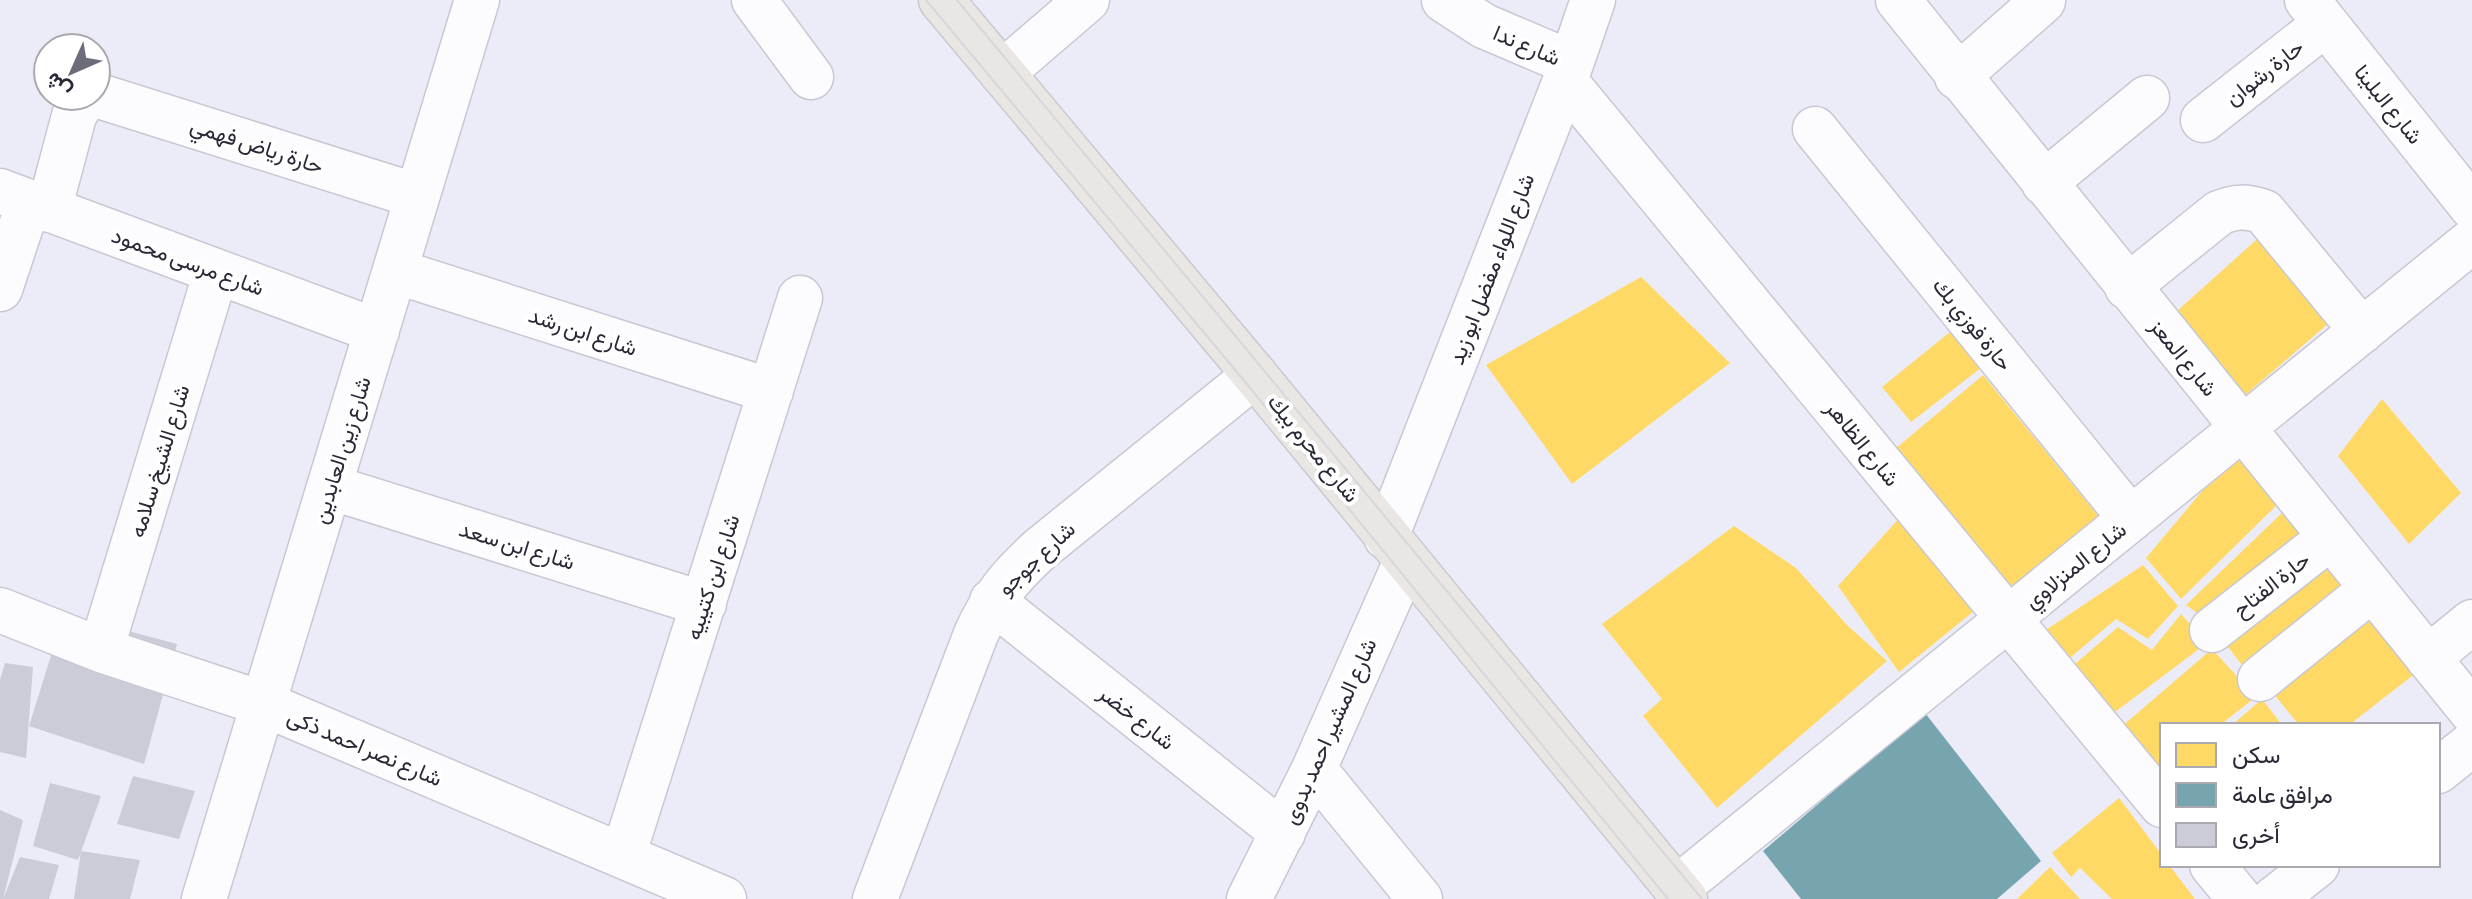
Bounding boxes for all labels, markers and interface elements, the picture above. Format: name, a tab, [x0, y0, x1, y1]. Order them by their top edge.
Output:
street label: شارع ندا	[1489, 19, 1564, 73]
north arrow	[32, 32, 112, 112]
street label: حارة رشوان	[2220, 33, 2309, 112]
street label: شارع البلينا	[2348, 59, 2429, 150]
text: ش	[39, 67, 77, 105]
street label: حارة رياض فهمي	[185, 111, 327, 184]
street label: شارع اللواء مفضل ابو زيد	[1443, 170, 1541, 369]
street label: شارع مرسى محمود	[108, 221, 268, 302]
street label: حارة فوزي بك	[1923, 272, 2018, 379]
street label: شارع ابن رشد	[525, 301, 641, 363]
street label: شارع المعز	[2143, 312, 2223, 402]
street label: شارع زين العابدين	[306, 373, 378, 527]
street label: شارع الشيخ سلامه	[123, 381, 196, 541]
street label: شارع محرم بيك	[1261, 389, 1365, 508]
street label: شارع الظاهر	[1818, 394, 1906, 492]
street label: شارع ابن كتيبيه	[679, 511, 746, 644]
street label: شارع ابن سعد	[456, 515, 578, 577]
street label: شارع جوجو	[992, 516, 1081, 602]
street label: شارع المنزلاوي	[2019, 516, 2135, 619]
street label: حارة الفتاح	[2227, 546, 2316, 624]
street label: شارع المشير احمد بدوى	[1276, 634, 1384, 829]
street label: شارع خضر	[1092, 679, 1180, 756]
street label: شارع نصر احمد ذكى	[283, 703, 446, 793]
legend	[2160, 723, 2440, 867]
text: سكن	[2232, 741, 2281, 769]
text: مرافق عامة	[2232, 781, 2333, 810]
text: أخرى	[2232, 821, 2280, 850]

